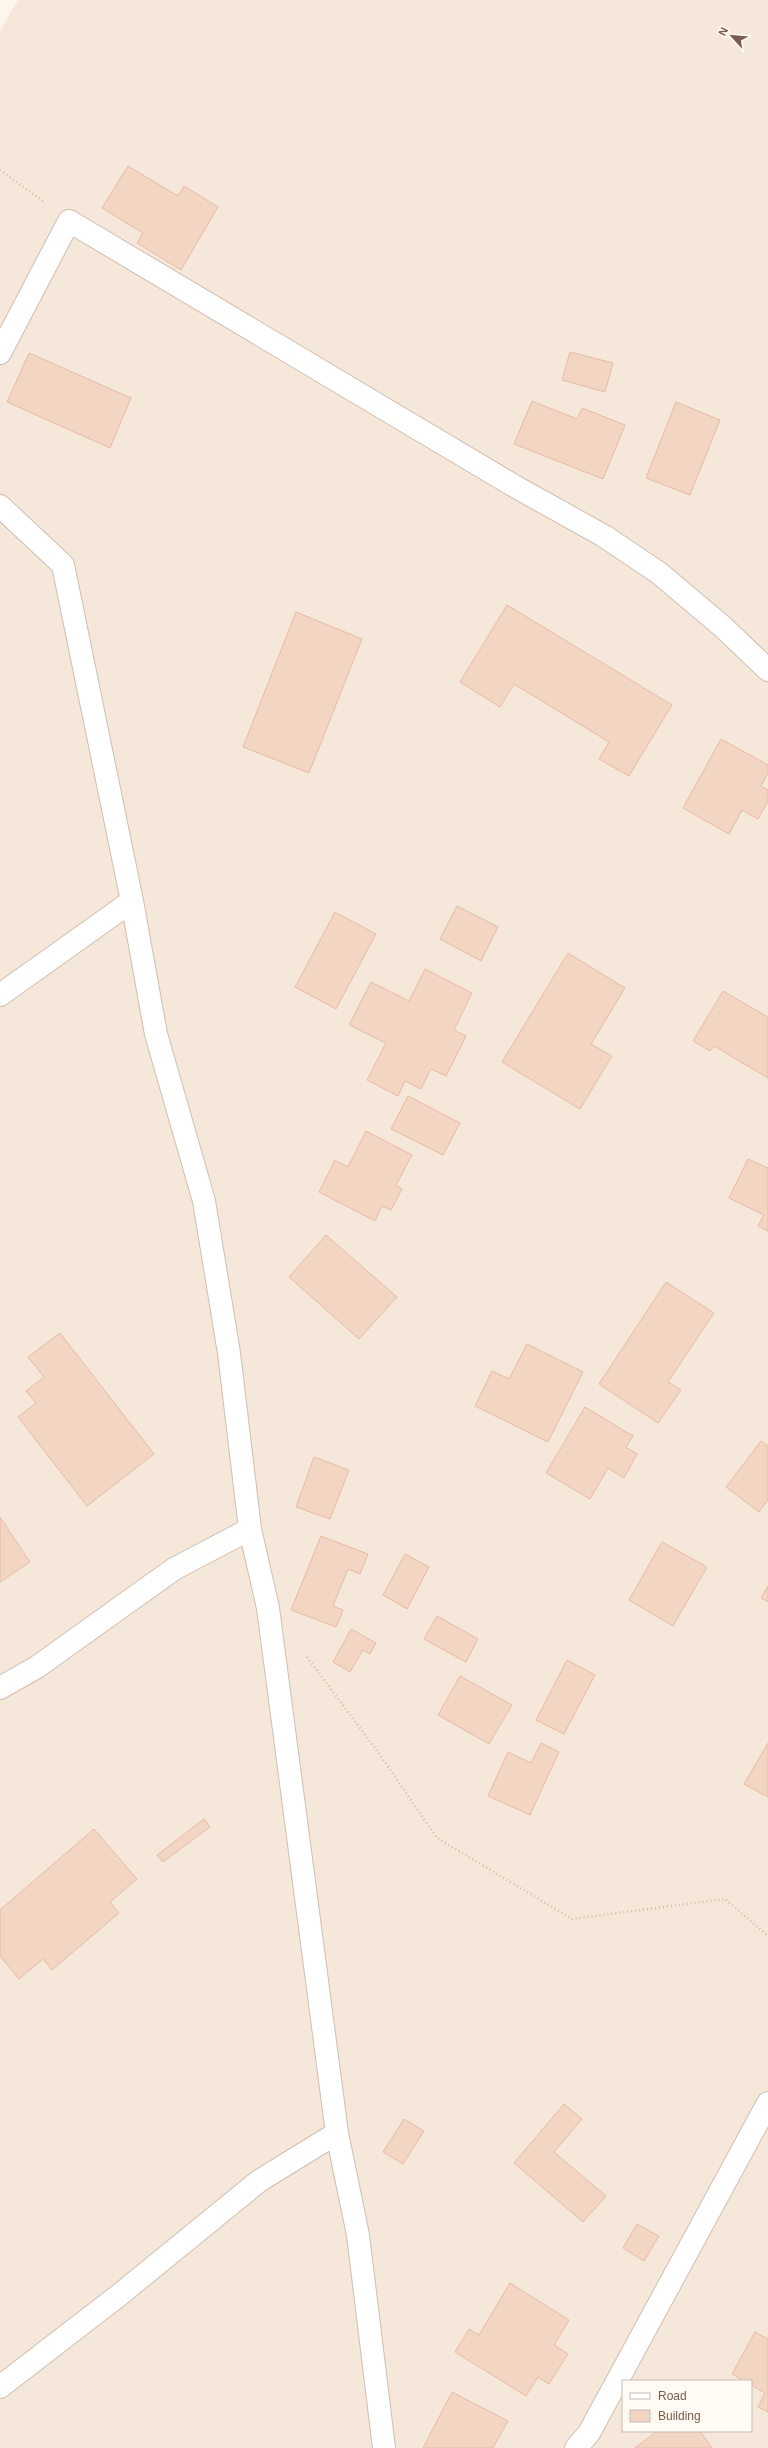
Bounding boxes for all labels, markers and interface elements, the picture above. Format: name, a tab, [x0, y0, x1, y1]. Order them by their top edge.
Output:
north arrow	[712, 16, 752, 56]
text: N	[716, 25, 730, 38]
legend	[622, 2380, 752, 2432]
text: Road	[658, 2389, 687, 2403]
text: Building	[658, 2409, 701, 2423]

